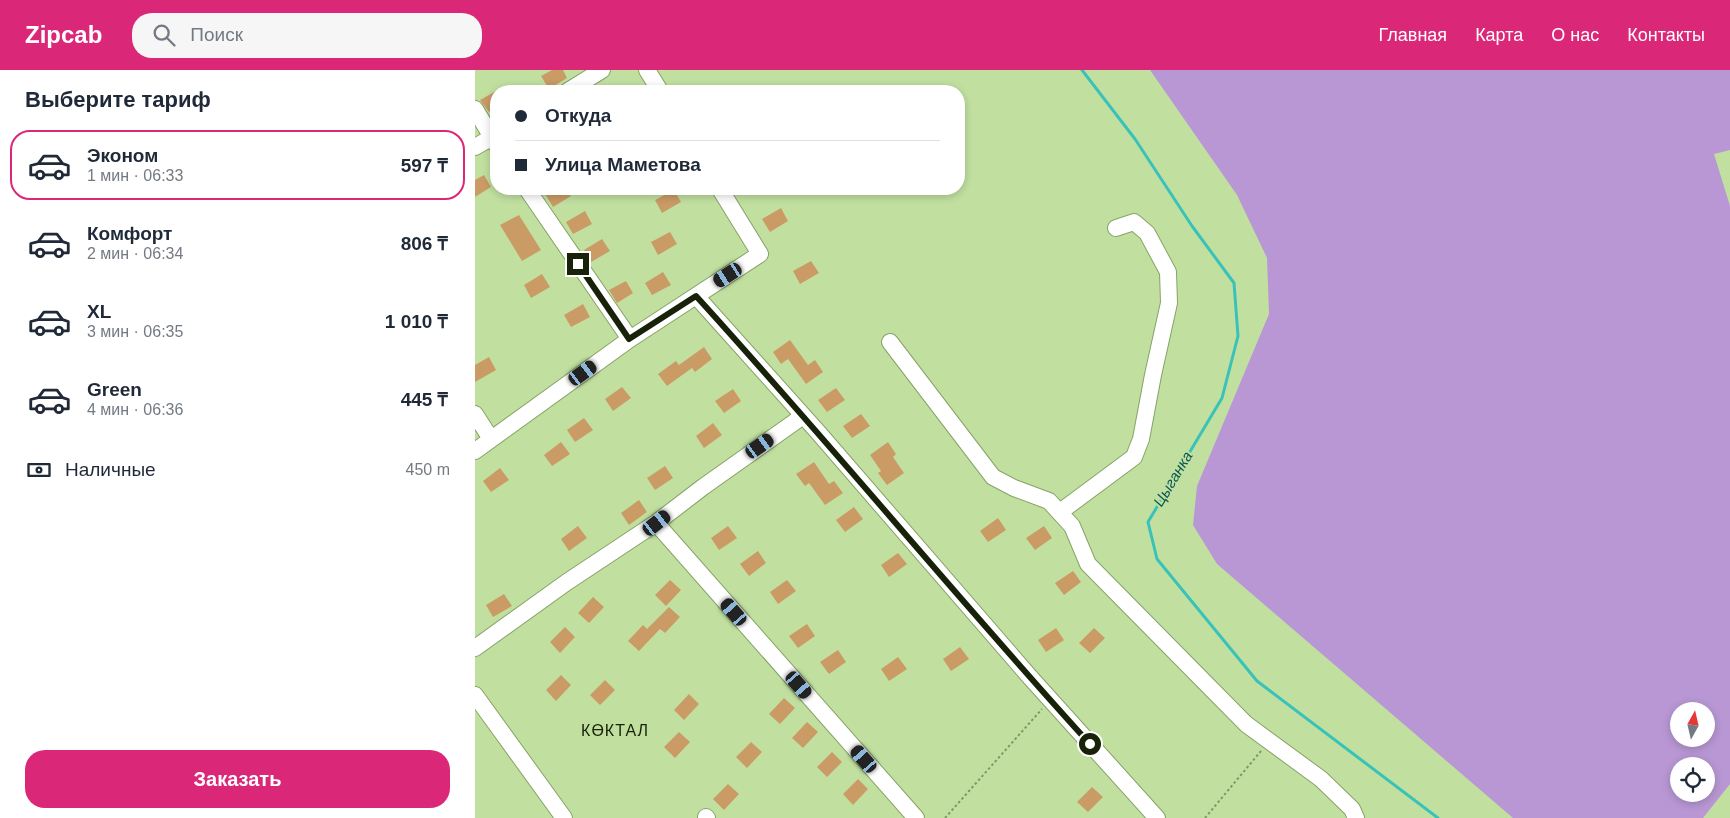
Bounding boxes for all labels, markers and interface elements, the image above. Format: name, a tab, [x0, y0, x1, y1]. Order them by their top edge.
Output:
search box	[132, 13, 482, 58]
text: Zipcab	[25, 21, 102, 48]
icon: search	[150, 21, 178, 49]
text: Поиск	[190, 24, 243, 45]
text: Главная	[1379, 25, 1447, 45]
text: Карта	[1475, 25, 1523, 45]
text: О нас	[1551, 25, 1599, 45]
text: Контакты	[1627, 25, 1705, 45]
text: Выберите тариф	[25, 87, 211, 112]
text: Откуда	[545, 105, 611, 126]
icon: car	[27, 143, 72, 188]
text: Эконом	[87, 145, 158, 166]
text: Улица Маметова	[545, 154, 701, 175]
text: 597 ₸	[401, 155, 448, 176]
text: 1 мин · 06:33	[87, 167, 183, 184]
icon: car	[27, 221, 72, 266]
text: Комфорт	[87, 223, 172, 244]
text: 806 ₸	[401, 233, 448, 254]
text: 2 мин · 06:34	[87, 245, 183, 262]
route end	[567, 253, 589, 275]
car	[711, 261, 744, 289]
icon: car	[27, 299, 72, 344]
text: XL	[87, 301, 111, 322]
text: 1 010 ₸	[385, 311, 448, 332]
text: 3 мин · 06:35	[87, 323, 183, 340]
car	[566, 358, 599, 388]
icon: car	[27, 377, 72, 422]
text: Green	[87, 379, 142, 400]
text: 445 ₸	[401, 389, 448, 410]
text: 4 мин · 06:36	[87, 401, 183, 418]
car	[743, 431, 776, 461]
water label: Цыганка	[1150, 448, 1196, 509]
icon: cash	[25, 456, 53, 484]
text: Наличные	[65, 459, 156, 480]
text: 450 m	[406, 461, 450, 478]
car	[640, 508, 673, 538]
car	[718, 596, 749, 628]
car	[783, 669, 814, 701]
north arrow	[1670, 702, 1715, 748]
map controls	[1670, 702, 1715, 802]
district label: КӨКТАЛ	[581, 722, 649, 739]
route start	[1079, 733, 1101, 755]
car	[848, 743, 879, 775]
button: Заказать	[25, 750, 450, 808]
button: locate	[1670, 757, 1715, 802]

